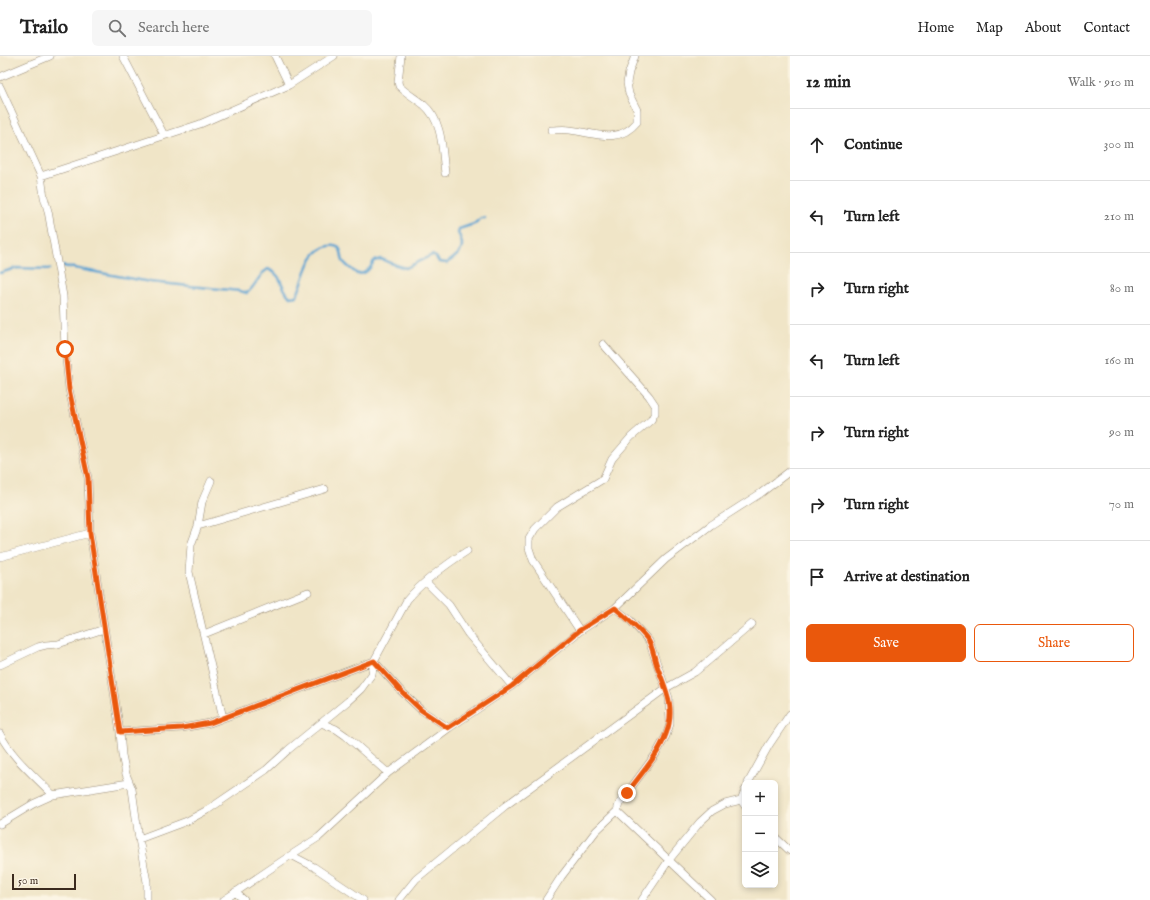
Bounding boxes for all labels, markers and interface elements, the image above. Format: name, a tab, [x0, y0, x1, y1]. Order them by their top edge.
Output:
search box	[92, 10, 372, 46]
text: Trailo	[20, 16, 68, 40]
icon: search	[106, 17, 128, 39]
text: Search here	[138, 18, 209, 37]
text: Home	[918, 19, 954, 37]
text: Map	[976, 19, 1003, 37]
text: About	[1025, 19, 1061, 37]
text: Contact	[1083, 19, 1130, 37]
text: 12 min	[806, 72, 851, 93]
text: Walk · 910 m	[1068, 74, 1134, 91]
icon: ahead	[806, 134, 828, 156]
text: Continue	[844, 135, 902, 154]
text: 300 m	[1103, 136, 1134, 153]
icon: left	[806, 206, 828, 228]
text: Turn left	[844, 207, 900, 226]
text: 210 m	[1104, 208, 1134, 225]
icon: right	[806, 278, 828, 300]
text: Turn right	[844, 279, 909, 298]
text: 80 m	[1110, 280, 1134, 297]
route start	[56, 340, 74, 358]
icon: left	[806, 350, 828, 372]
text: Turn left	[844, 351, 900, 370]
text: 160 m	[1104, 352, 1134, 369]
icon: right	[806, 422, 828, 444]
text: Turn right	[844, 423, 909, 442]
text: 90 m	[1109, 424, 1134, 441]
icon: right	[806, 494, 828, 516]
text: Turn right	[844, 495, 909, 514]
text: 70 m	[1109, 496, 1134, 513]
icon: arrive	[806, 566, 828, 588]
text: Arrive at destination	[844, 567, 970, 586]
button: Save	[806, 624, 966, 662]
button: Share	[974, 624, 1134, 662]
map controls	[742, 780, 778, 888]
button: +	[742, 780, 778, 816]
route end	[618, 784, 636, 802]
button: −	[742, 816, 778, 852]
button: layers	[742, 852, 778, 888]
scale bar	[12, 872, 76, 891]
text: 50 m	[18, 874, 38, 888]

